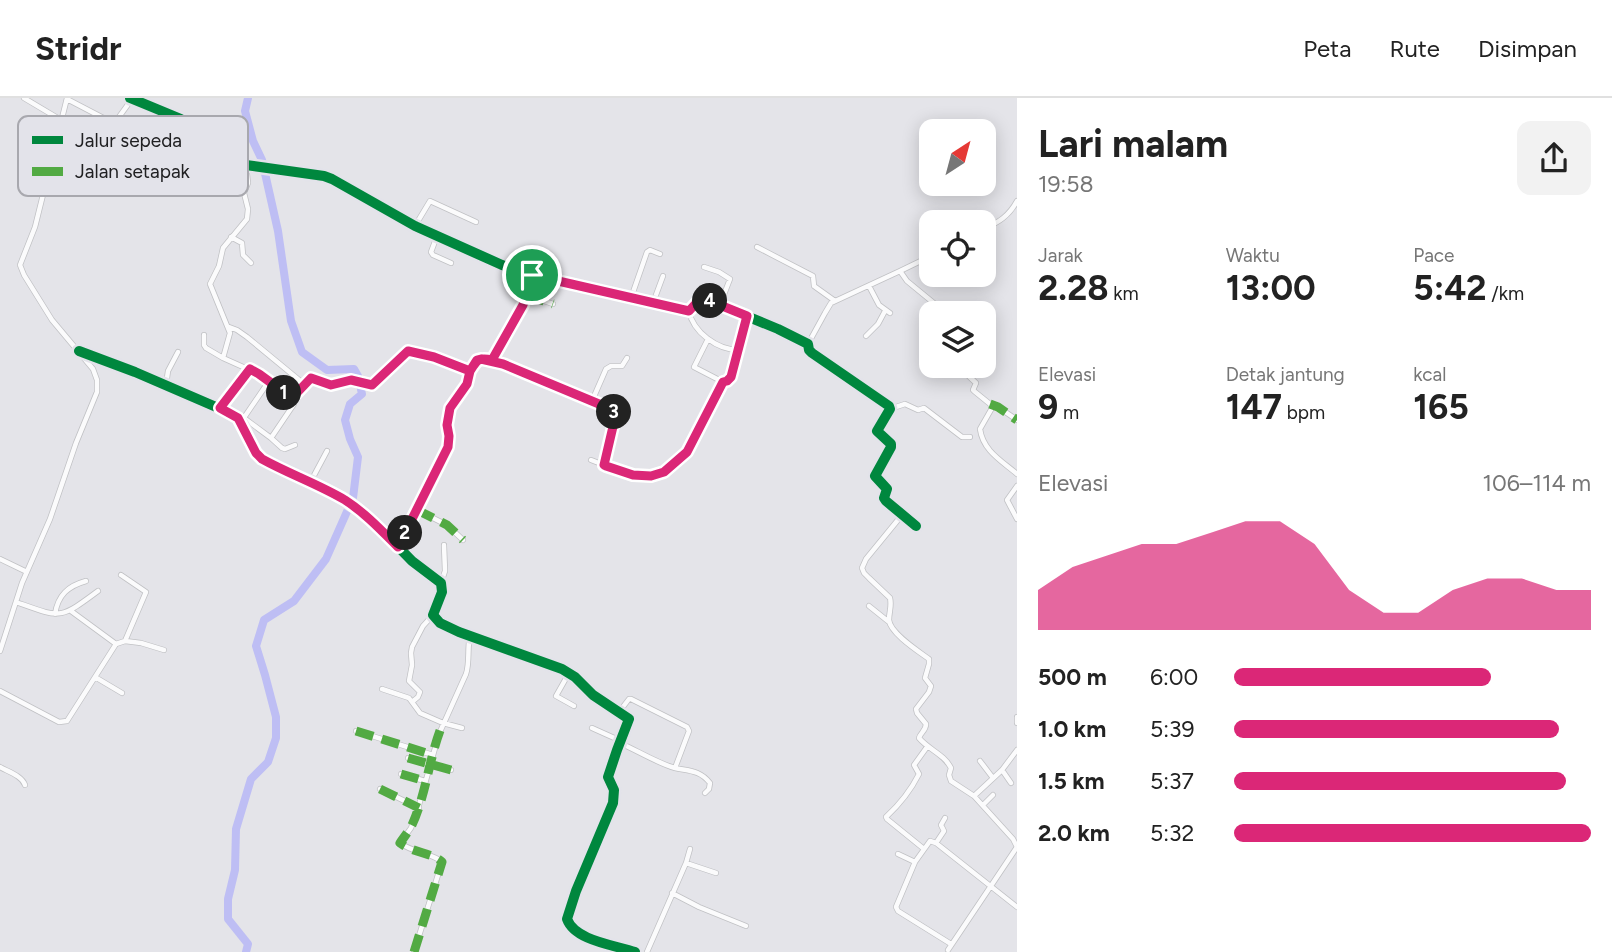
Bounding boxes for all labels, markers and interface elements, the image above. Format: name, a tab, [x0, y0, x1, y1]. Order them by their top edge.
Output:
text: Stridr	[35, 29, 122, 68]
text: Peta	[1303, 34, 1351, 63]
text: Rute	[1389, 34, 1440, 63]
text: Disimpan	[1478, 34, 1577, 63]
legend	[18, 116, 248, 196]
north arrow	[919, 119, 996, 196]
map controls	[919, 119, 996, 378]
text: Lari malam	[1038, 121, 1228, 167]
button: share	[1517, 121, 1591, 195]
text: Jalur sepeda	[75, 129, 182, 152]
text: Jalan setapak	[75, 160, 191, 183]
text: 19:58	[1038, 170, 1094, 198]
button: locate	[919, 210, 996, 287]
text: Jarak	[1038, 244, 1083, 267]
text: Waktu	[1226, 244, 1280, 267]
text: Pace	[1413, 244, 1454, 267]
pin	[502, 245, 562, 305]
icon: arrive	[513, 256, 551, 294]
text: 2.28	[1038, 267, 1109, 309]
text: 13:00	[1226, 267, 1316, 309]
text: 5:42	[1413, 267, 1487, 309]
text: km	[1109, 282, 1139, 305]
text: /km	[1487, 282, 1524, 305]
pin: 4	[692, 284, 728, 318]
text: 4	[703, 289, 716, 312]
button: layers	[919, 301, 996, 378]
text: Elevasi	[1038, 363, 1096, 386]
text: Detak jantung	[1226, 363, 1345, 386]
text: kcal	[1413, 363, 1447, 386]
pin: 1	[266, 376, 302, 410]
text: 1	[279, 381, 288, 404]
text: 9	[1038, 386, 1058, 428]
text: 147	[1226, 386, 1282, 428]
text: 165	[1413, 386, 1469, 428]
pin: 3	[596, 394, 632, 430]
text: 3	[608, 400, 619, 423]
text: m	[1058, 401, 1079, 424]
text: bpm	[1282, 401, 1325, 424]
text: Elevasi	[1038, 469, 1108, 497]
text: 106–114 m	[1483, 469, 1591, 497]
pin: 2	[388, 516, 422, 550]
text: 2	[399, 521, 410, 544]
text: 500 m	[1038, 663, 1107, 691]
text: 6:00	[1150, 663, 1198, 691]
text: 1.0 km	[1038, 715, 1106, 743]
text: 5:39	[1150, 715, 1195, 743]
text: 1.5 km	[1038, 767, 1105, 795]
text: 5:37	[1150, 767, 1194, 795]
text: 2.0 km	[1038, 819, 1110, 847]
text: 5:32	[1150, 819, 1194, 847]

